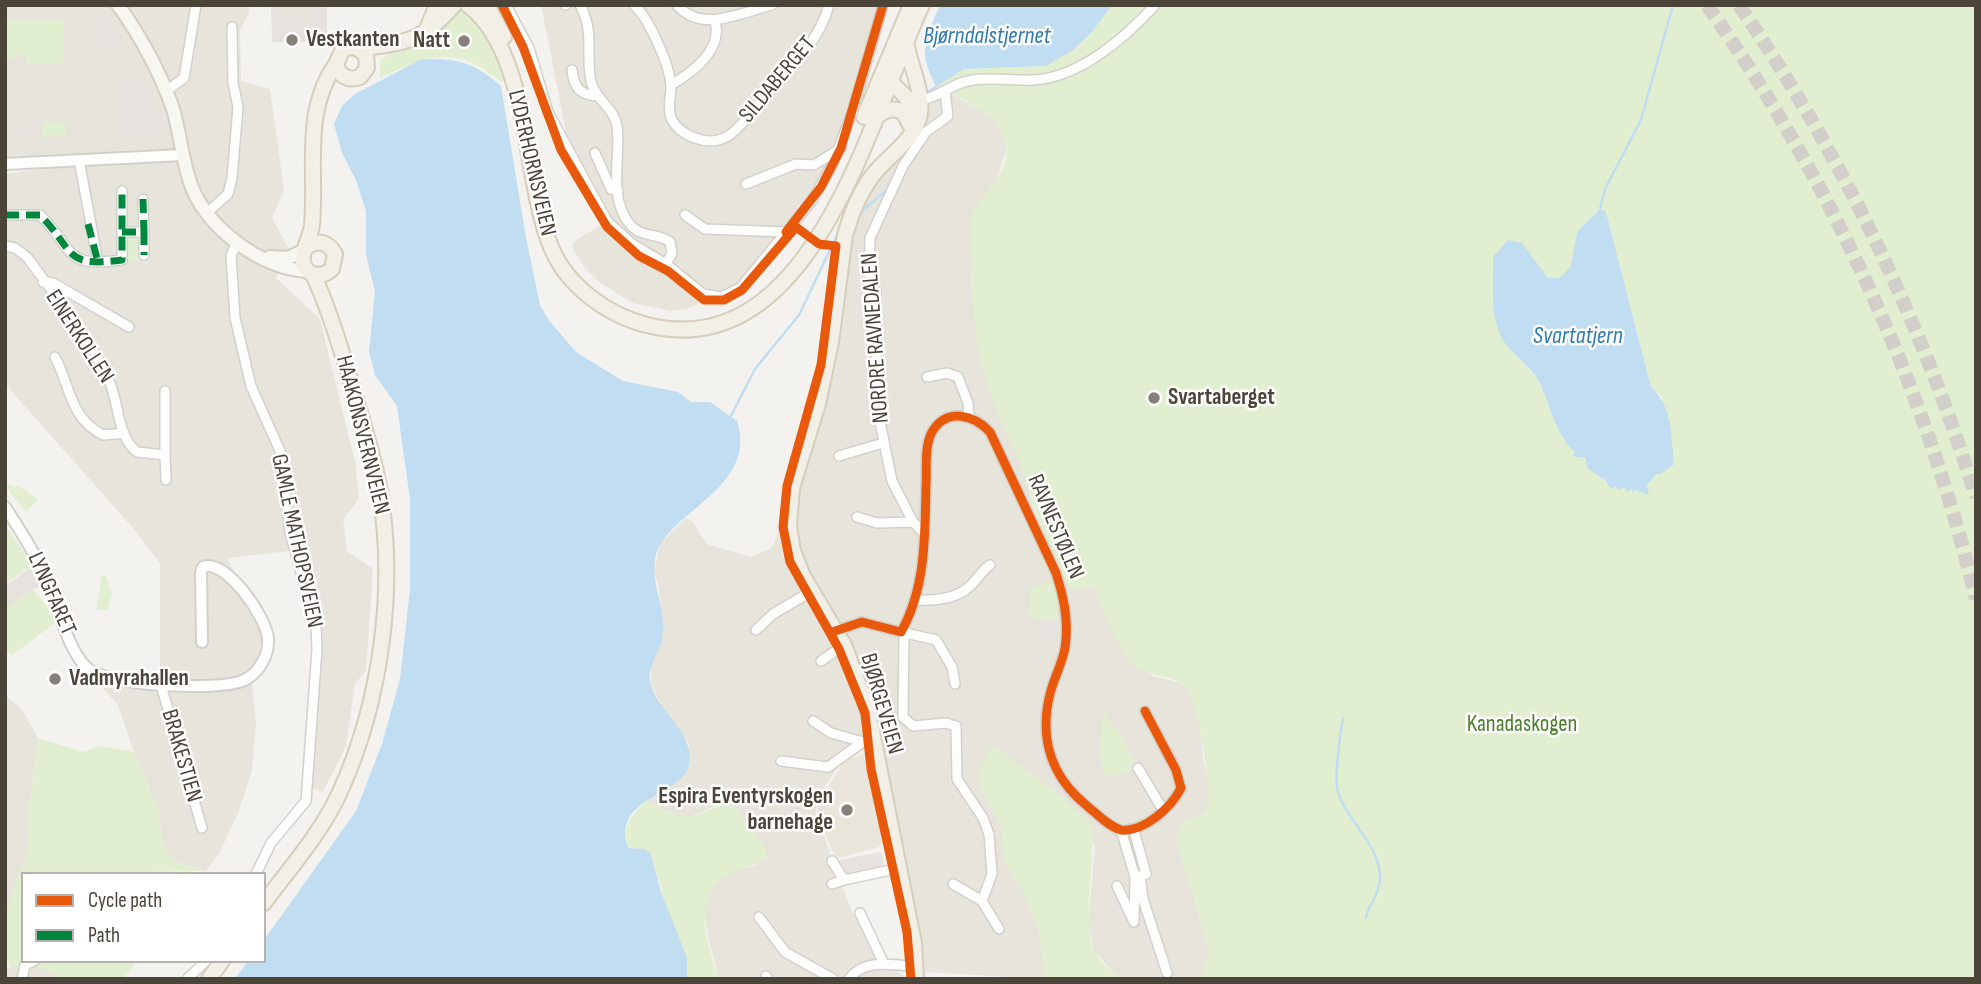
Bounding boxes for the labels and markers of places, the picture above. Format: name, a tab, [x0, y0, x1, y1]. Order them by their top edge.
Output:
place label: Vestkanten	[306, 26, 400, 54]
place label: Natt	[413, 27, 450, 55]
marker: Vestkanten	[284, 32, 300, 48]
marker: Natt	[456, 33, 472, 49]
place label: Svartaberget	[1168, 384, 1275, 412]
marker: Svartaberget	[1146, 390, 1162, 406]
place label: Vadmyrahallen	[69, 665, 189, 693]
marker: Vadmyrahallen	[47, 671, 63, 687]
place label: Espira Eventyrskogen barnehage	[658, 783, 833, 837]
marker: Espira Eventyrskogen barnehage	[839, 802, 855, 818]

